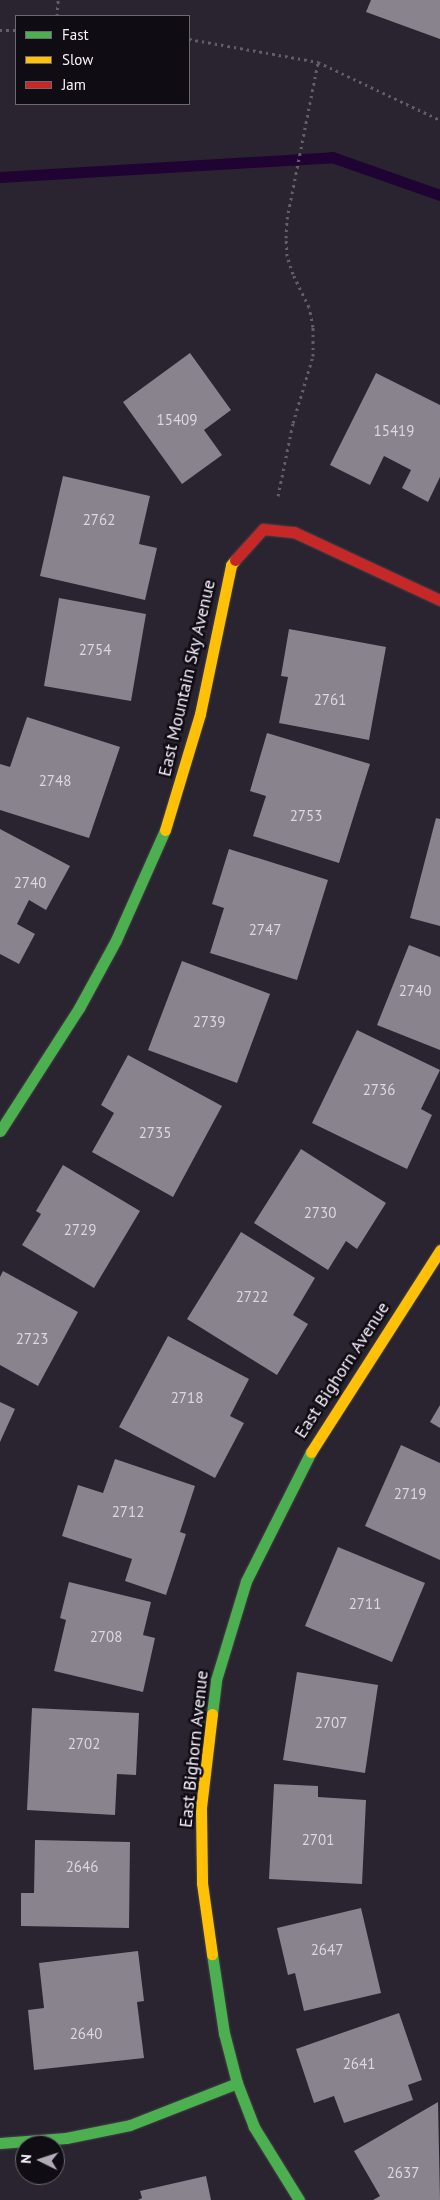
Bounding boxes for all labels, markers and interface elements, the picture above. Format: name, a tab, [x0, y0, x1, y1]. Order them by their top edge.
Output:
legend	[15, 15, 190, 105]
text: Fast	[62, 25, 89, 44]
text: Slow	[62, 50, 93, 69]
text: Jam	[62, 75, 86, 94]
house number: 15409	[157, 411, 197, 429]
house number: 15419	[374, 422, 414, 440]
house number: 2762	[83, 511, 115, 529]
street label: East Mountain Sky Avenue	[154, 577, 220, 779]
house number: 2754	[79, 641, 111, 659]
house number: 2761	[314, 691, 346, 709]
house number: 2748	[39, 772, 71, 790]
house number: 2753	[290, 807, 322, 825]
house number: 2740	[14, 874, 46, 892]
house number: 2747	[249, 921, 281, 939]
house number: 2740	[399, 982, 431, 1000]
house number: 2739	[193, 1013, 225, 1031]
house number: 2736	[363, 1081, 395, 1099]
house number: 2735	[139, 1124, 171, 1142]
house number: 2730	[304, 1204, 336, 1222]
house number: 2729	[64, 1221, 96, 1239]
house number: 2722	[236, 1288, 268, 1306]
street label: East Bighorn Avenue	[290, 1298, 394, 1442]
house number: 2723	[16, 1330, 48, 1348]
house number: 2718	[171, 1389, 203, 1407]
house number: 2719	[394, 1485, 426, 1503]
house number: 2712	[112, 1503, 144, 1521]
house number: 2711	[349, 1595, 381, 1613]
house number: 2708	[90, 1628, 122, 1646]
street label: East Bighorn Avenue	[175, 1669, 213, 1829]
house number: 2707	[315, 1714, 347, 1732]
house number: 2702	[68, 1735, 100, 1753]
house number: 2701	[302, 1831, 334, 1849]
house number: 2646	[66, 1858, 98, 1876]
house number: 2647	[311, 1941, 343, 1959]
house number: 2640	[70, 2025, 102, 2043]
house number: 2641	[343, 2055, 375, 2073]
north arrow	[15, 2135, 65, 2185]
text: N	[17, 2154, 35, 2164]
house number: 2637	[387, 2164, 419, 2182]

